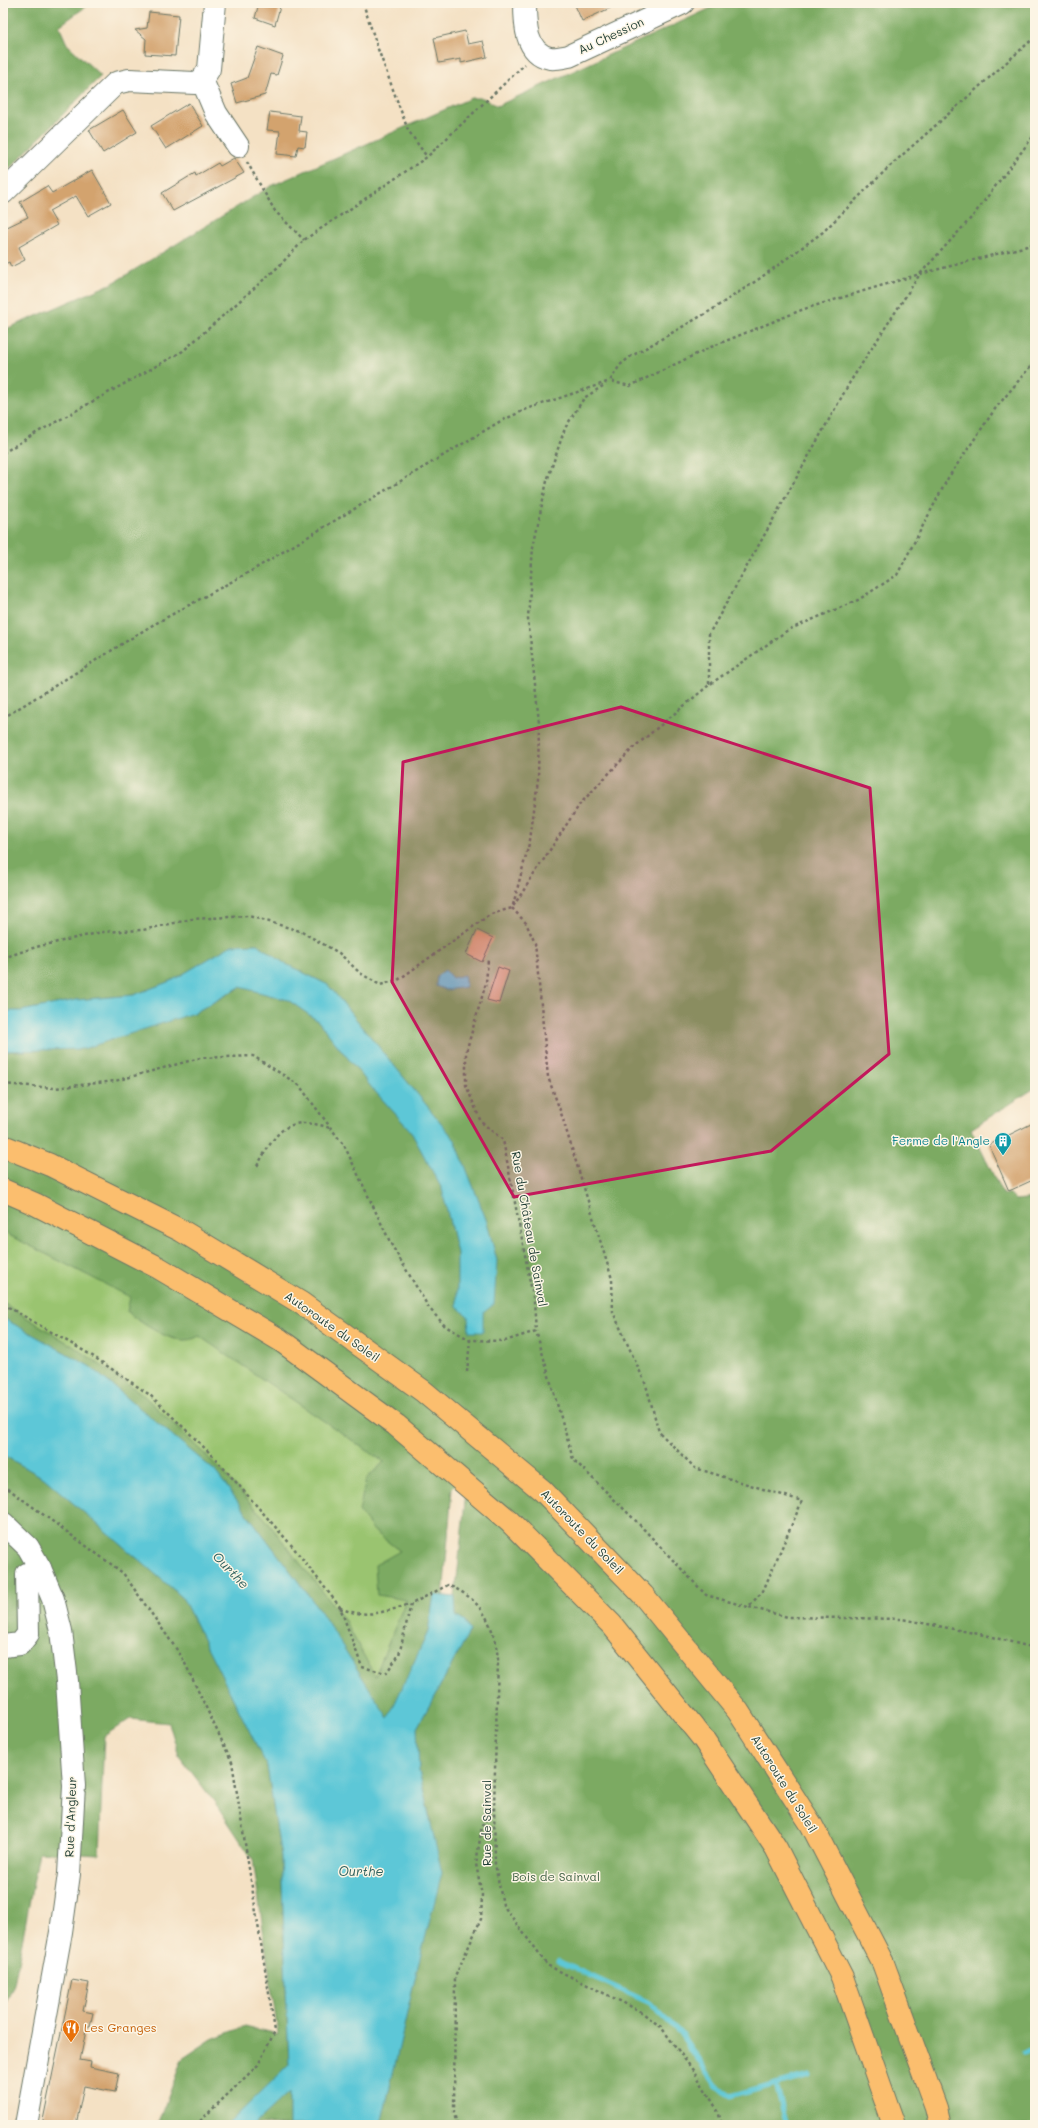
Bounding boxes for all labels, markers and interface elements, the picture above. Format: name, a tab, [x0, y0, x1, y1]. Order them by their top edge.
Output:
street label: Au Chession	[575, 13, 646, 57]
building icon: Ferme de l'Angle	[993, 1131, 1013, 1156]
place label: Ferme de l'Angle	[892, 1132, 990, 1148]
street label: Rue du Château de Sainval	[508, 1150, 552, 1308]
street label: Autoroute du Soleil	[282, 1287, 383, 1365]
street label: Autoroute du Soleil	[538, 1485, 628, 1577]
water label: Ourthe	[210, 1548, 253, 1592]
street label: Autoroute du Soleil	[748, 1732, 821, 1835]
street label: Rue d'Angleur	[61, 1776, 79, 1858]
street label: Rue de Sainval	[478, 1780, 494, 1866]
water label: Ourthe	[338, 1862, 384, 1879]
park label: Bois de Sainval	[512, 1868, 600, 1884]
restaurant icon: Les Granges	[61, 2018, 81, 2043]
place label: Les Granges	[84, 2019, 157, 2035]

